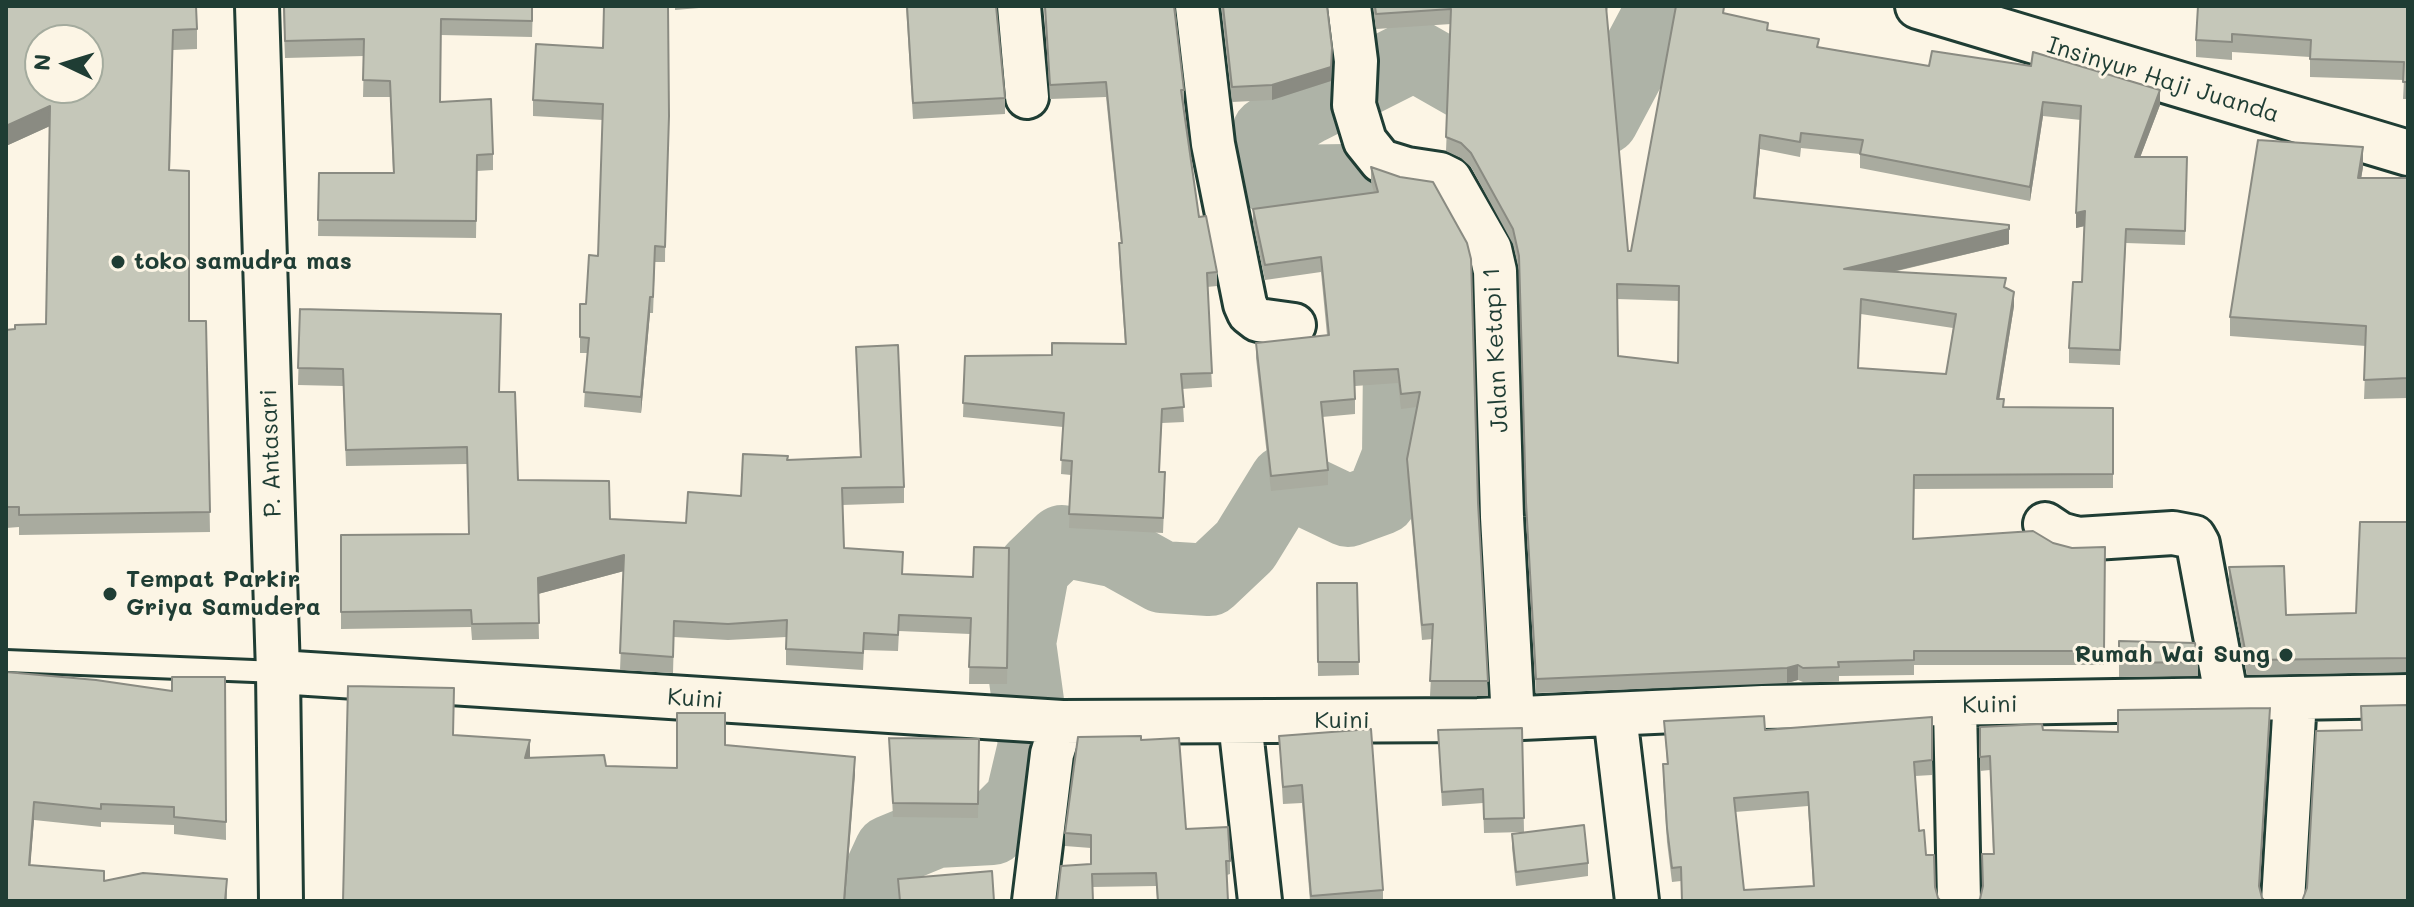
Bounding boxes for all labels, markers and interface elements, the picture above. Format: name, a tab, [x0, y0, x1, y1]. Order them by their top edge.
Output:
north arrow	[24, 24, 104, 104]
street label: Insinyur Haji Juanda	[2043, 31, 2283, 129]
text: N	[27, 53, 57, 72]
place label: toko samudra mas	[134, 248, 352, 276]
marker: toko samudra mas	[109, 253, 127, 271]
street label: Jalan Ketapi 1	[1477, 267, 1515, 433]
street label: P. Antasari	[254, 388, 288, 518]
place label: Tempat Parkir Griya Samudera	[126, 566, 321, 622]
marker: Tempat Parkir Griya Samudera	[101, 585, 119, 603]
place label: Rumah Wai Sung	[2074, 641, 2270, 669]
marker: Rumah Wai Sung	[2277, 646, 2295, 664]
street label: Kuini	[666, 683, 724, 715]
street label: Kuini	[1962, 690, 2018, 720]
street label: Kuini	[1314, 707, 1370, 735]

